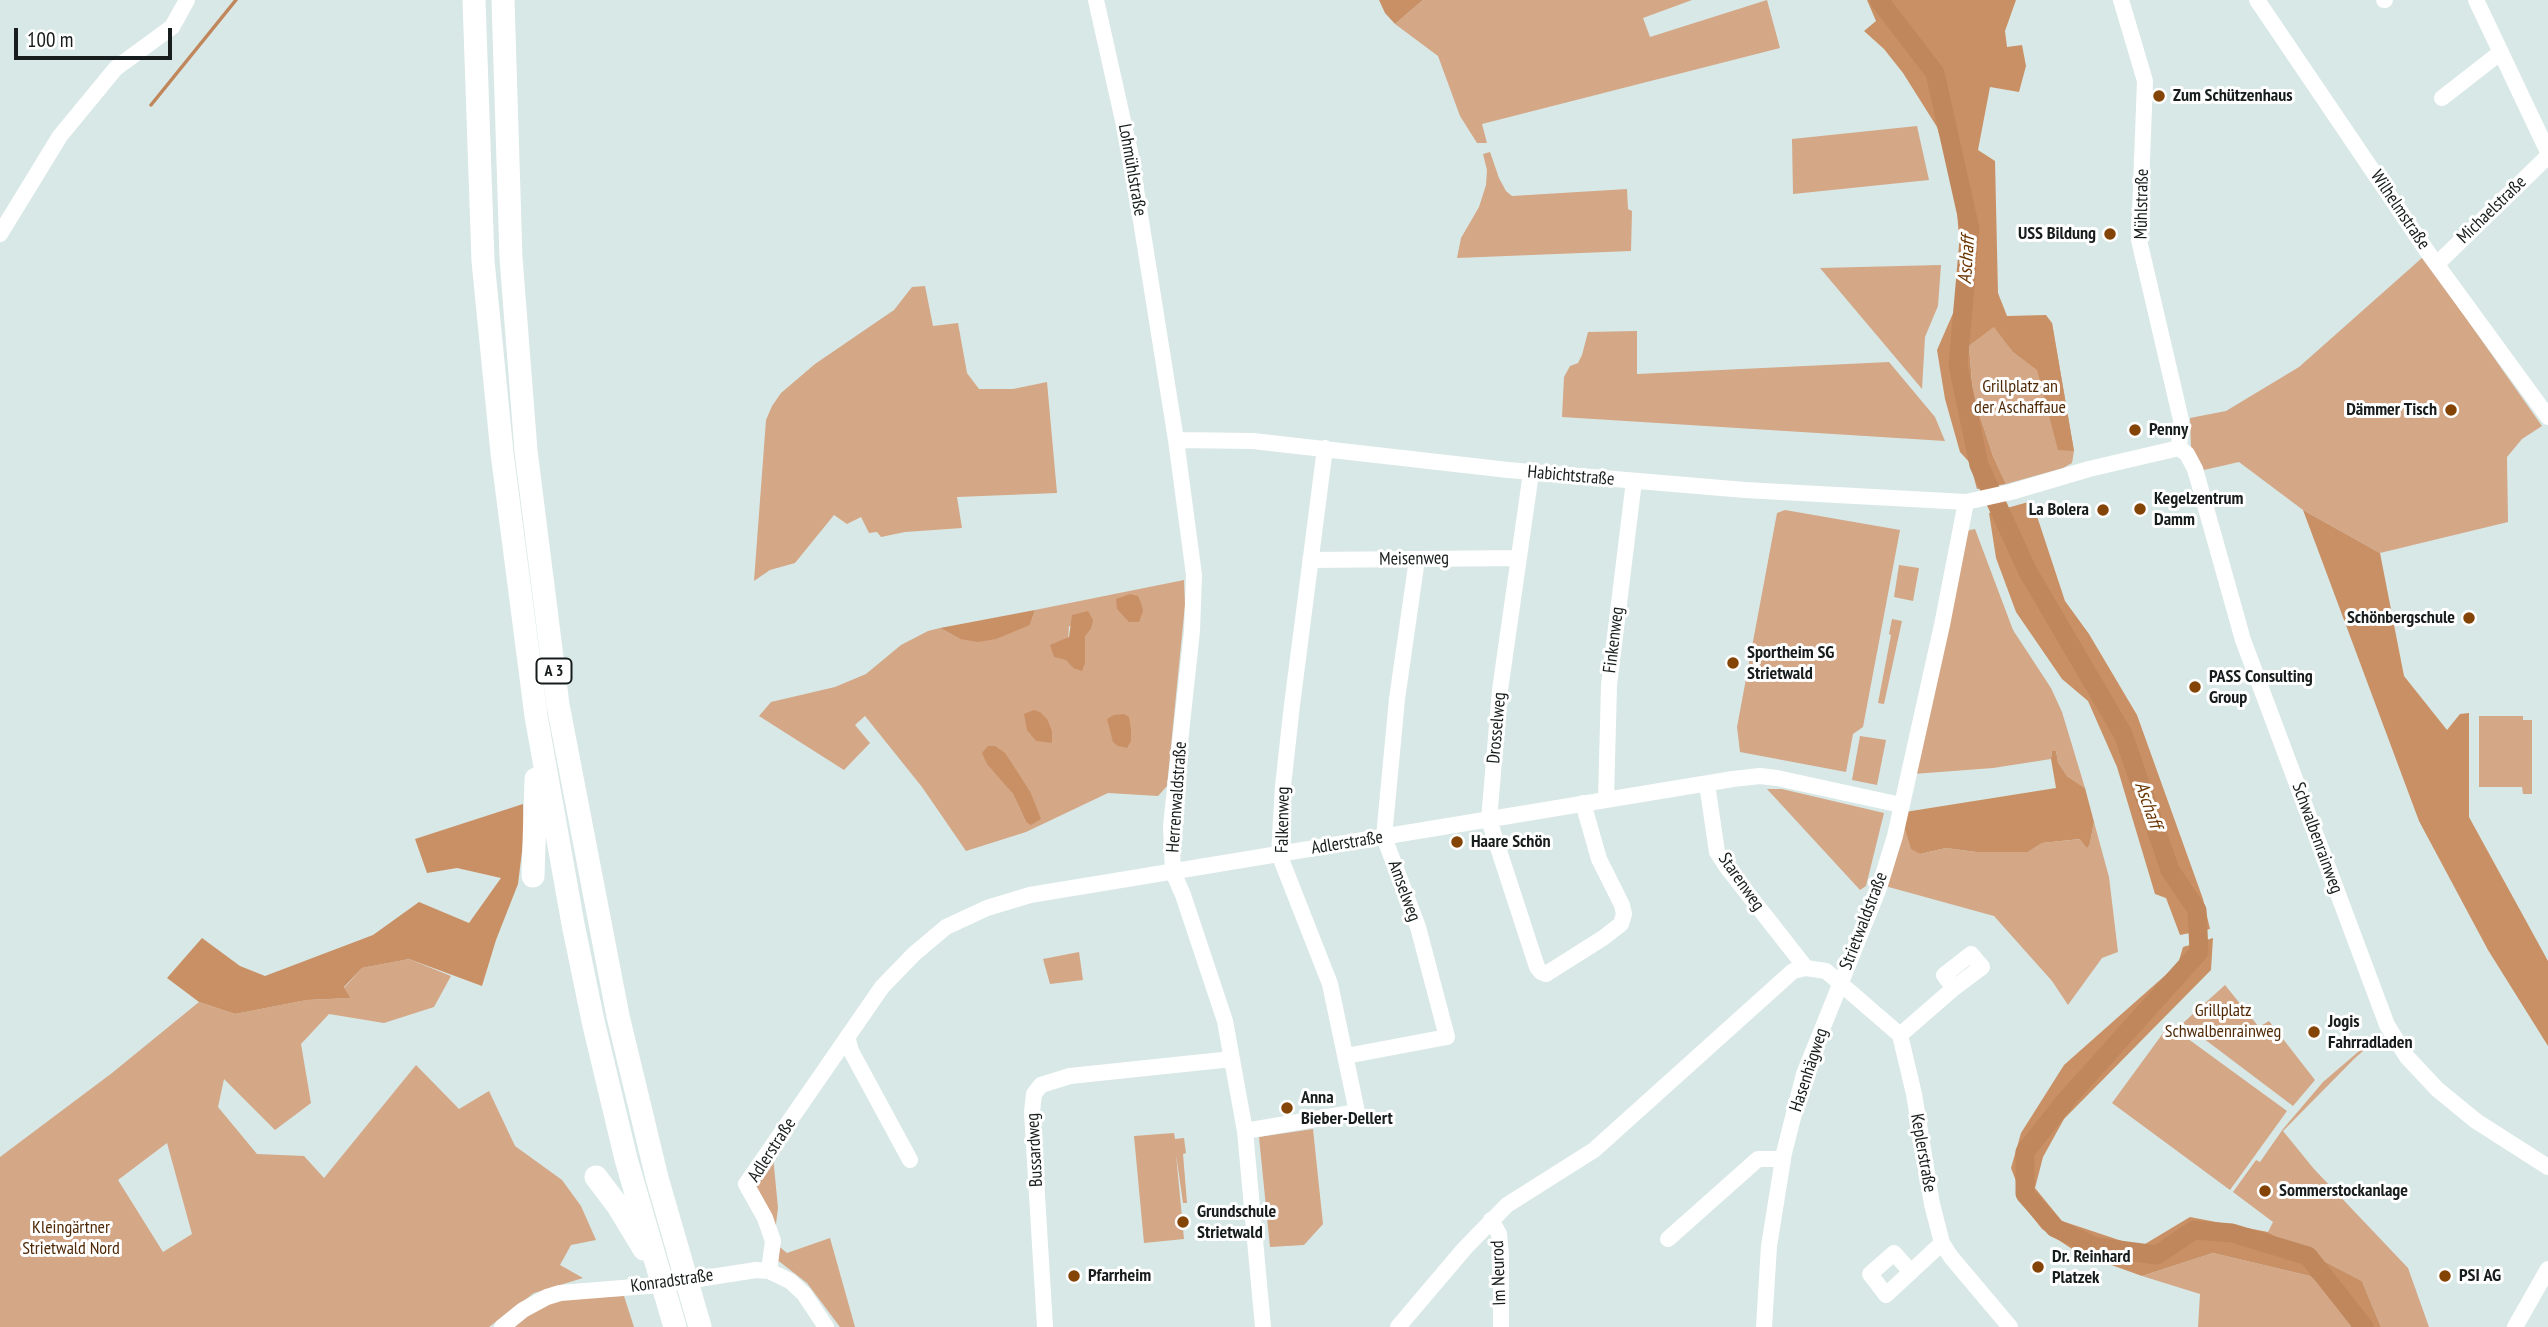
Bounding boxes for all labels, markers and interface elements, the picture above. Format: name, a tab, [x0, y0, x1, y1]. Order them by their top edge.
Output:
scale bar	[18, 14, 175, 58]
text: 100 m	[27, 26, 73, 53]
place label: Zum Schützenhaus	[2173, 85, 2293, 107]
marker: Zum Schützenhaus	[2151, 88, 2167, 104]
street label: Lohmühlstraße	[1113, 122, 1151, 218]
street label: Wilhelmstraße	[2366, 166, 2434, 254]
street label: Mühlstraße	[2131, 168, 2153, 240]
street label: Michaelstraße	[2453, 172, 2531, 248]
place label: USS Bildung	[2018, 223, 2096, 245]
marker: USS Bildung	[2102, 226, 2118, 242]
water label: Aschaff	[1954, 235, 1980, 285]
park label: Grillplatz an der Aschaffaue	[1974, 376, 2066, 418]
place label: Dämmer Tisch	[2346, 399, 2437, 421]
marker: Dämmer Tisch	[2443, 402, 2459, 418]
place label: Penny	[2149, 419, 2188, 441]
marker: Penny	[2127, 422, 2143, 438]
street label: Habichtstraße	[1527, 461, 1615, 491]
place label: Kegelzentrum Damm	[2154, 488, 2243, 530]
place label: La Bolera	[2029, 499, 2089, 521]
marker: Kegelzentrum Damm	[2132, 501, 2148, 517]
marker: La Bolera	[2095, 502, 2111, 518]
street label: Meisenweg	[1379, 548, 1449, 570]
street label: Finkenweg	[1599, 605, 1629, 675]
place label: Schönbergschule	[2347, 607, 2455, 629]
marker: Schönbergschule	[2461, 610, 2477, 626]
place label: Sportheim SG Strietwald	[1747, 642, 1834, 684]
marker: Sportheim SG Strietwald	[1725, 655, 1741, 671]
road number: A 3	[536, 658, 572, 684]
place label: PASS Consulting Group	[2209, 666, 2313, 708]
marker: PASS Consulting Group	[2187, 679, 2203, 695]
street label: Drosselweg	[1483, 691, 1511, 765]
street label: Herrenwaldstraße	[1162, 741, 1192, 853]
water label: Aschaff	[2129, 779, 2167, 831]
street label: Schwalbenrainweg	[2287, 779, 2347, 897]
street label: Falkenweg	[1272, 787, 1294, 853]
street label: Adlerstraße	[1310, 827, 1384, 859]
place label: Haare Schön	[1471, 831, 1551, 853]
marker: Haare Schön	[1449, 834, 1465, 850]
street label: Starenweg	[1713, 849, 1769, 915]
street label: Amselweg	[1383, 857, 1425, 925]
street label: Strietwaldstraße	[1835, 869, 1893, 973]
park label: Grillplatz Schwalbenrainweg	[2165, 1000, 2281, 1042]
place label: Jogis Fahrradladen	[2328, 1011, 2413, 1054]
marker: Jogis Fahrradladen	[2306, 1024, 2322, 1040]
street label: Hasenhägweg	[1785, 1025, 1833, 1115]
place label: Anna Bieber-Dellert	[1301, 1087, 1393, 1130]
marker: Anna Bieber-Dellert	[1279, 1100, 1295, 1116]
street label: Keplerstraße	[1905, 1112, 1941, 1194]
street label: Bussardweg	[1022, 1113, 1048, 1187]
street label: Adlerstraße	[743, 1114, 801, 1186]
place label: Sommerstockanlage	[2279, 1180, 2408, 1202]
marker: Sommerstockanlage	[2257, 1183, 2273, 1199]
place label: Grundschule Strietwald	[1197, 1201, 1276, 1244]
marker: Grundschule Strietwald	[1175, 1214, 1191, 1230]
park label: Kleingärtner Strietwald Nord	[22, 1217, 120, 1260]
street label: Im Neurod	[1487, 1240, 1511, 1306]
place label: Dr. Reinhard Platzek	[2052, 1246, 2130, 1288]
marker: Dr. Reinhard Platzek	[2030, 1259, 2046, 1275]
street label: Konradstraße	[629, 1265, 715, 1297]
place label: Pfarrheim	[1088, 1265, 1151, 1287]
place label: PSI AG	[2459, 1265, 2501, 1287]
marker: Pfarrheim	[1066, 1268, 1082, 1284]
marker: PSI AG	[2437, 1268, 2453, 1284]

